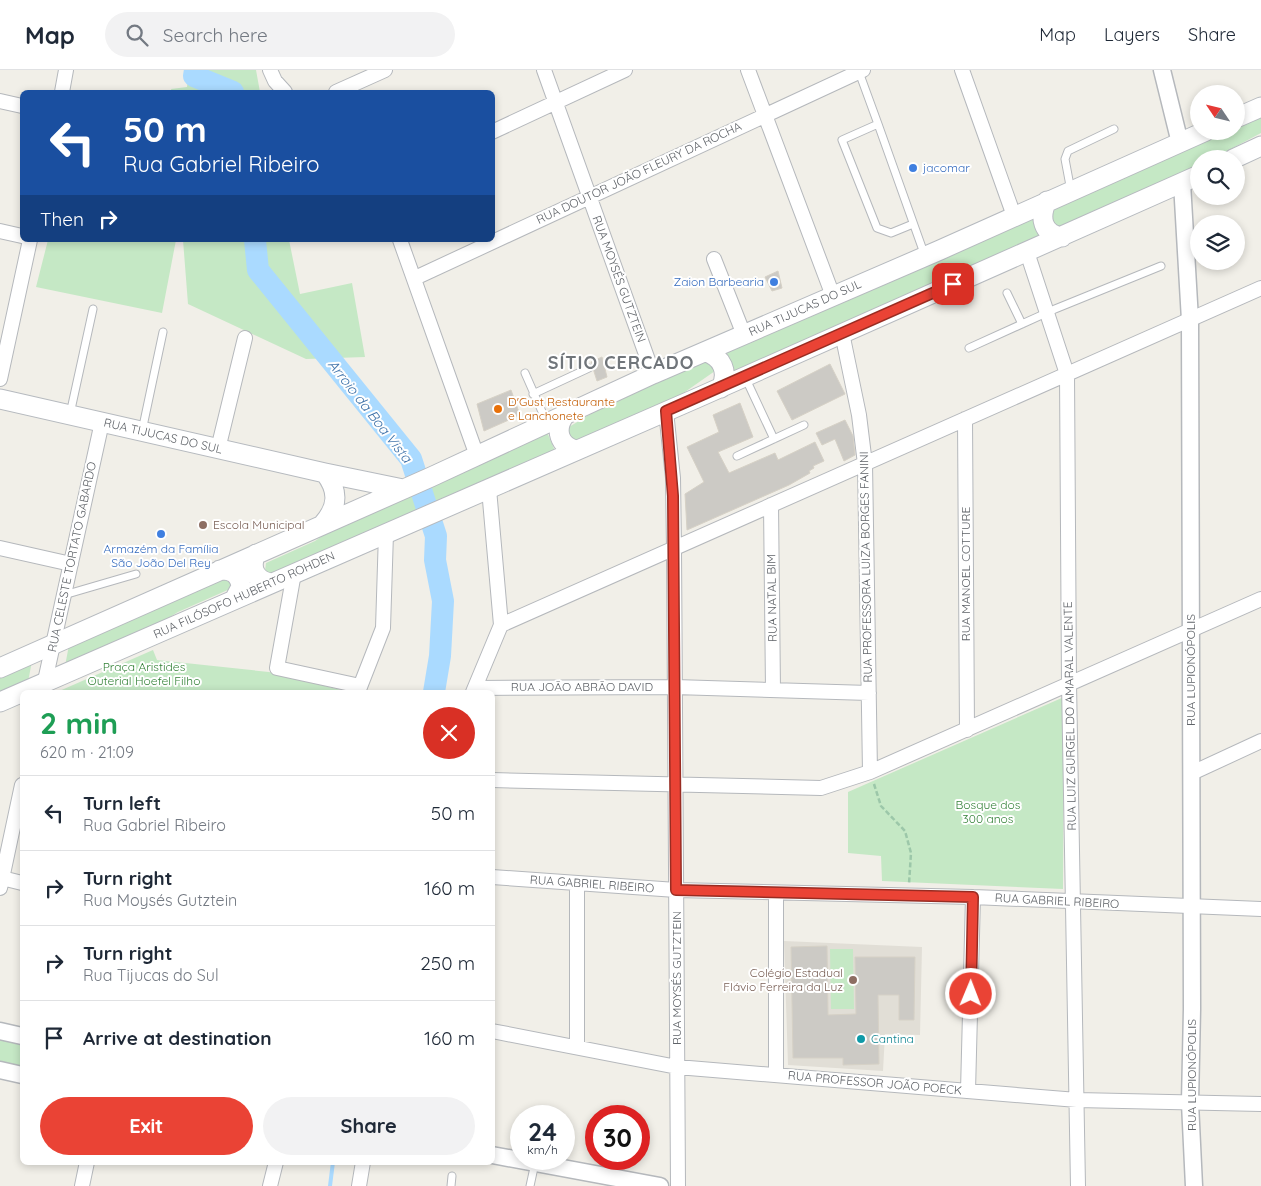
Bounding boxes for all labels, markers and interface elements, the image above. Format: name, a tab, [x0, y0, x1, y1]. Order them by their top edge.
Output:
search box	[105, 12, 455, 57]
text: Map	[25, 20, 75, 50]
icon: search	[123, 21, 151, 49]
text: Search here	[163, 23, 268, 47]
text: Map	[1039, 23, 1076, 46]
text: Layers	[1104, 23, 1160, 46]
text: Share	[1188, 23, 1236, 46]
north arrow	[1190, 85, 1245, 140]
map controls	[1190, 85, 1245, 270]
text: 50 m	[123, 107, 207, 151]
icon: left	[40, 110, 105, 175]
street label: RUA DOUTOR JOÃO FLEURY DA ROCHA	[534, 118, 744, 227]
text: Rua Gabriel Ribeiro	[123, 150, 320, 178]
button: search	[1190, 150, 1245, 205]
place label: jacomar	[922, 160, 970, 175]
marker: jacomar	[907, 162, 919, 174]
icon: right	[94, 205, 122, 233]
text: Then	[40, 207, 84, 231]
street label: RUA MOYSÉS GUTZTEIN	[590, 213, 649, 344]
button: layers	[1190, 215, 1245, 270]
pin	[932, 263, 974, 305]
icon: arrive	[939, 270, 967, 298]
place label: Zaion Barbearia	[673, 274, 764, 289]
street label: RUA TIJUCAS DO SUL	[746, 276, 864, 339]
marker: Zaion Barbearia	[768, 276, 780, 288]
district label: SÍTIO CERCADO	[548, 351, 694, 374]
water label: Arroio da Boa Vista	[324, 356, 417, 467]
place label: D'Gust Restaurante e Lanchonete	[508, 394, 615, 423]
marker: D'Gust Restaurante e Lanchonete	[492, 403, 504, 415]
street label: RUA TIJUCAS DO SUL	[102, 415, 225, 457]
street label: RUA PROFESSORA LUIZA BORGES FANINI	[856, 451, 875, 683]
street label: RUA CELESTE TORTATO GABARDO	[44, 460, 99, 653]
street label: RUA MANOEL COTTURE	[958, 507, 973, 641]
place label: Escola Municipal	[213, 517, 305, 532]
marker: Escola Municipal	[197, 519, 209, 531]
marker: Armazém da Família São João Del Rey	[155, 528, 167, 540]
place label: Armazém da Família São João Del Rey	[104, 541, 219, 570]
street label: RUA FILÓSOFO HUBERTO ROHDEN	[151, 548, 337, 641]
street label: RUA NATAL BIM	[763, 554, 780, 642]
street label: RUA LUIZ GURGEL DO AMARAL VALENTE	[1060, 601, 1079, 831]
street label: RUA LUPIONÓPOLIS	[1183, 614, 1198, 726]
park label: Praça Aristides Outerial Hoefel Filho	[88, 659, 200, 688]
street label: RUA JOÃO ABRÃO DAVID	[511, 679, 654, 694]
text: 2 min	[40, 704, 118, 742]
button: close	[423, 707, 475, 759]
text: 620 m · 21:09	[40, 742, 134, 762]
text: Turn left	[83, 791, 161, 815]
park label: Bosque dos 300 anos	[956, 797, 1021, 826]
icon: left	[40, 799, 68, 827]
text: 50 m	[431, 801, 475, 825]
text: Rua Gabriel Ribeiro	[83, 815, 226, 835]
text: Turn right	[83, 866, 172, 890]
street label: RUA GABRIEL RIBEIRO	[529, 872, 655, 895]
icon: right	[40, 874, 68, 902]
text: 160 m	[424, 876, 475, 900]
text: Rua Moysés Gutztein	[83, 890, 237, 910]
street label: RUA GABRIEL RIBEIRO	[994, 890, 1120, 911]
street label: RUA MOYSÉS GUTZTEIN	[669, 911, 684, 1045]
text: Turn right	[83, 941, 172, 965]
icon: right	[40, 949, 68, 977]
text: 250 m	[420, 951, 475, 975]
text: Rua Tijucas do Sul	[83, 965, 219, 985]
place label: Colégio Estadual Flávio Ferreira da Luz	[723, 965, 843, 994]
position arrow	[944, 967, 996, 1019]
marker: Colégio Estadual Flávio Ferreira da Luz	[847, 974, 859, 986]
street label: RUA LUPIONÓPOLIS	[1184, 1019, 1199, 1131]
icon: arrive	[40, 1024, 68, 1052]
text: Arrive at destination	[83, 1026, 272, 1050]
text: 160 m	[424, 1026, 475, 1050]
place label: Cantina	[871, 1031, 914, 1046]
marker: Cantina	[855, 1033, 867, 1045]
street label: RUA PROFESSOR JOÃO POECK	[787, 1067, 963, 1098]
button: Exit	[40, 1097, 253, 1155]
button: Share	[263, 1097, 475, 1155]
speed limit sign: 30	[585, 1105, 650, 1170]
text: 24	[528, 1116, 557, 1147]
text: km/h	[527, 1142, 558, 1157]

